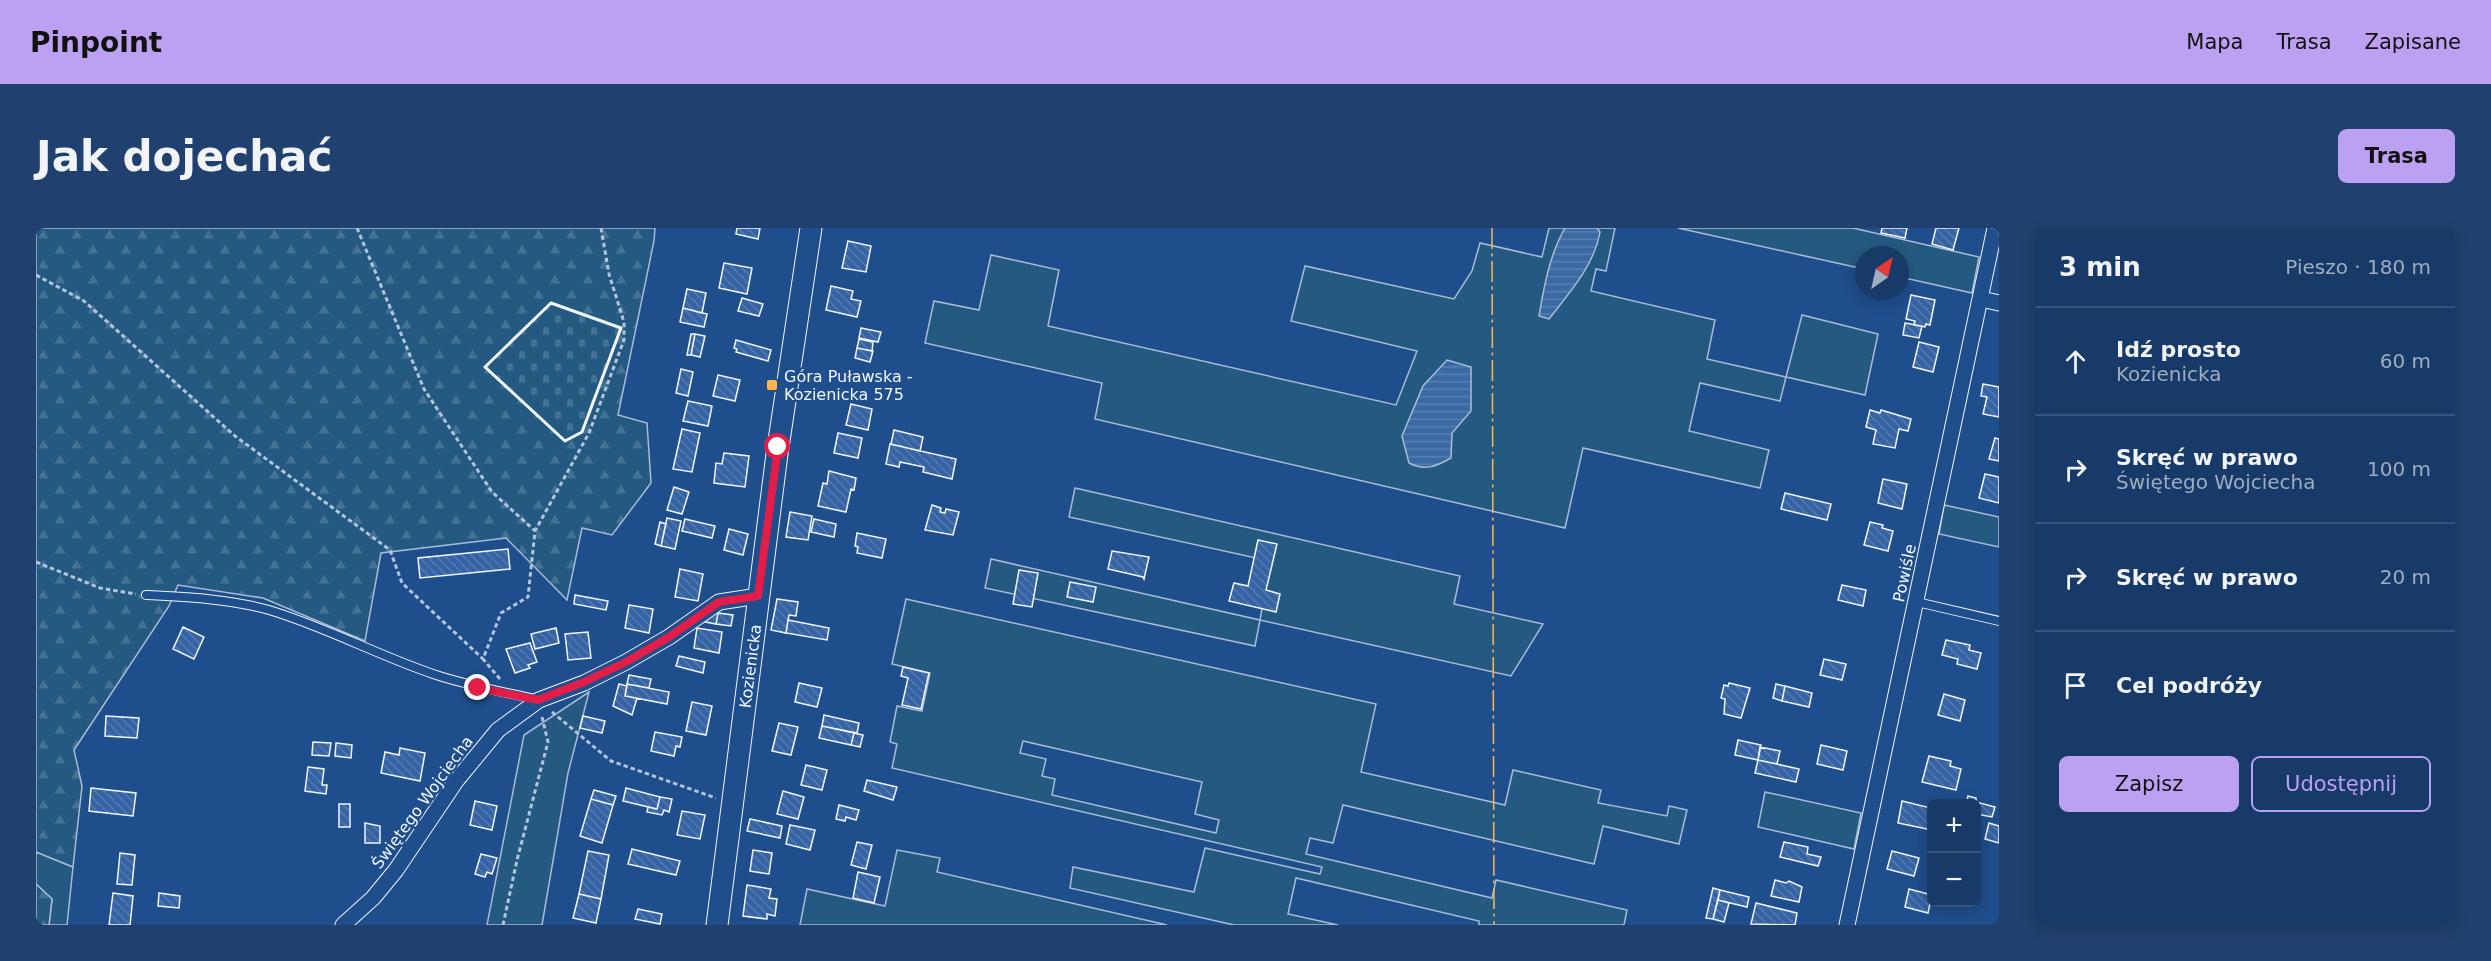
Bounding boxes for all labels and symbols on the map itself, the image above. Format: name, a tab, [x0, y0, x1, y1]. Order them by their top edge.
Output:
north arrow	[1855, 246, 1909, 300]
place label: Góra Puławska - Kozienicka 575	[784, 367, 913, 404]
marker: Góra Puławska - Kozienicka 575	[765, 378, 779, 392]
route start	[764, 433, 790, 459]
street label: Powiśle	[1889, 542, 1920, 604]
street label: Kozienicka	[736, 623, 765, 709]
route end	[464, 674, 490, 700]
street label: Świętego Wojciecha	[368, 732, 477, 872]

